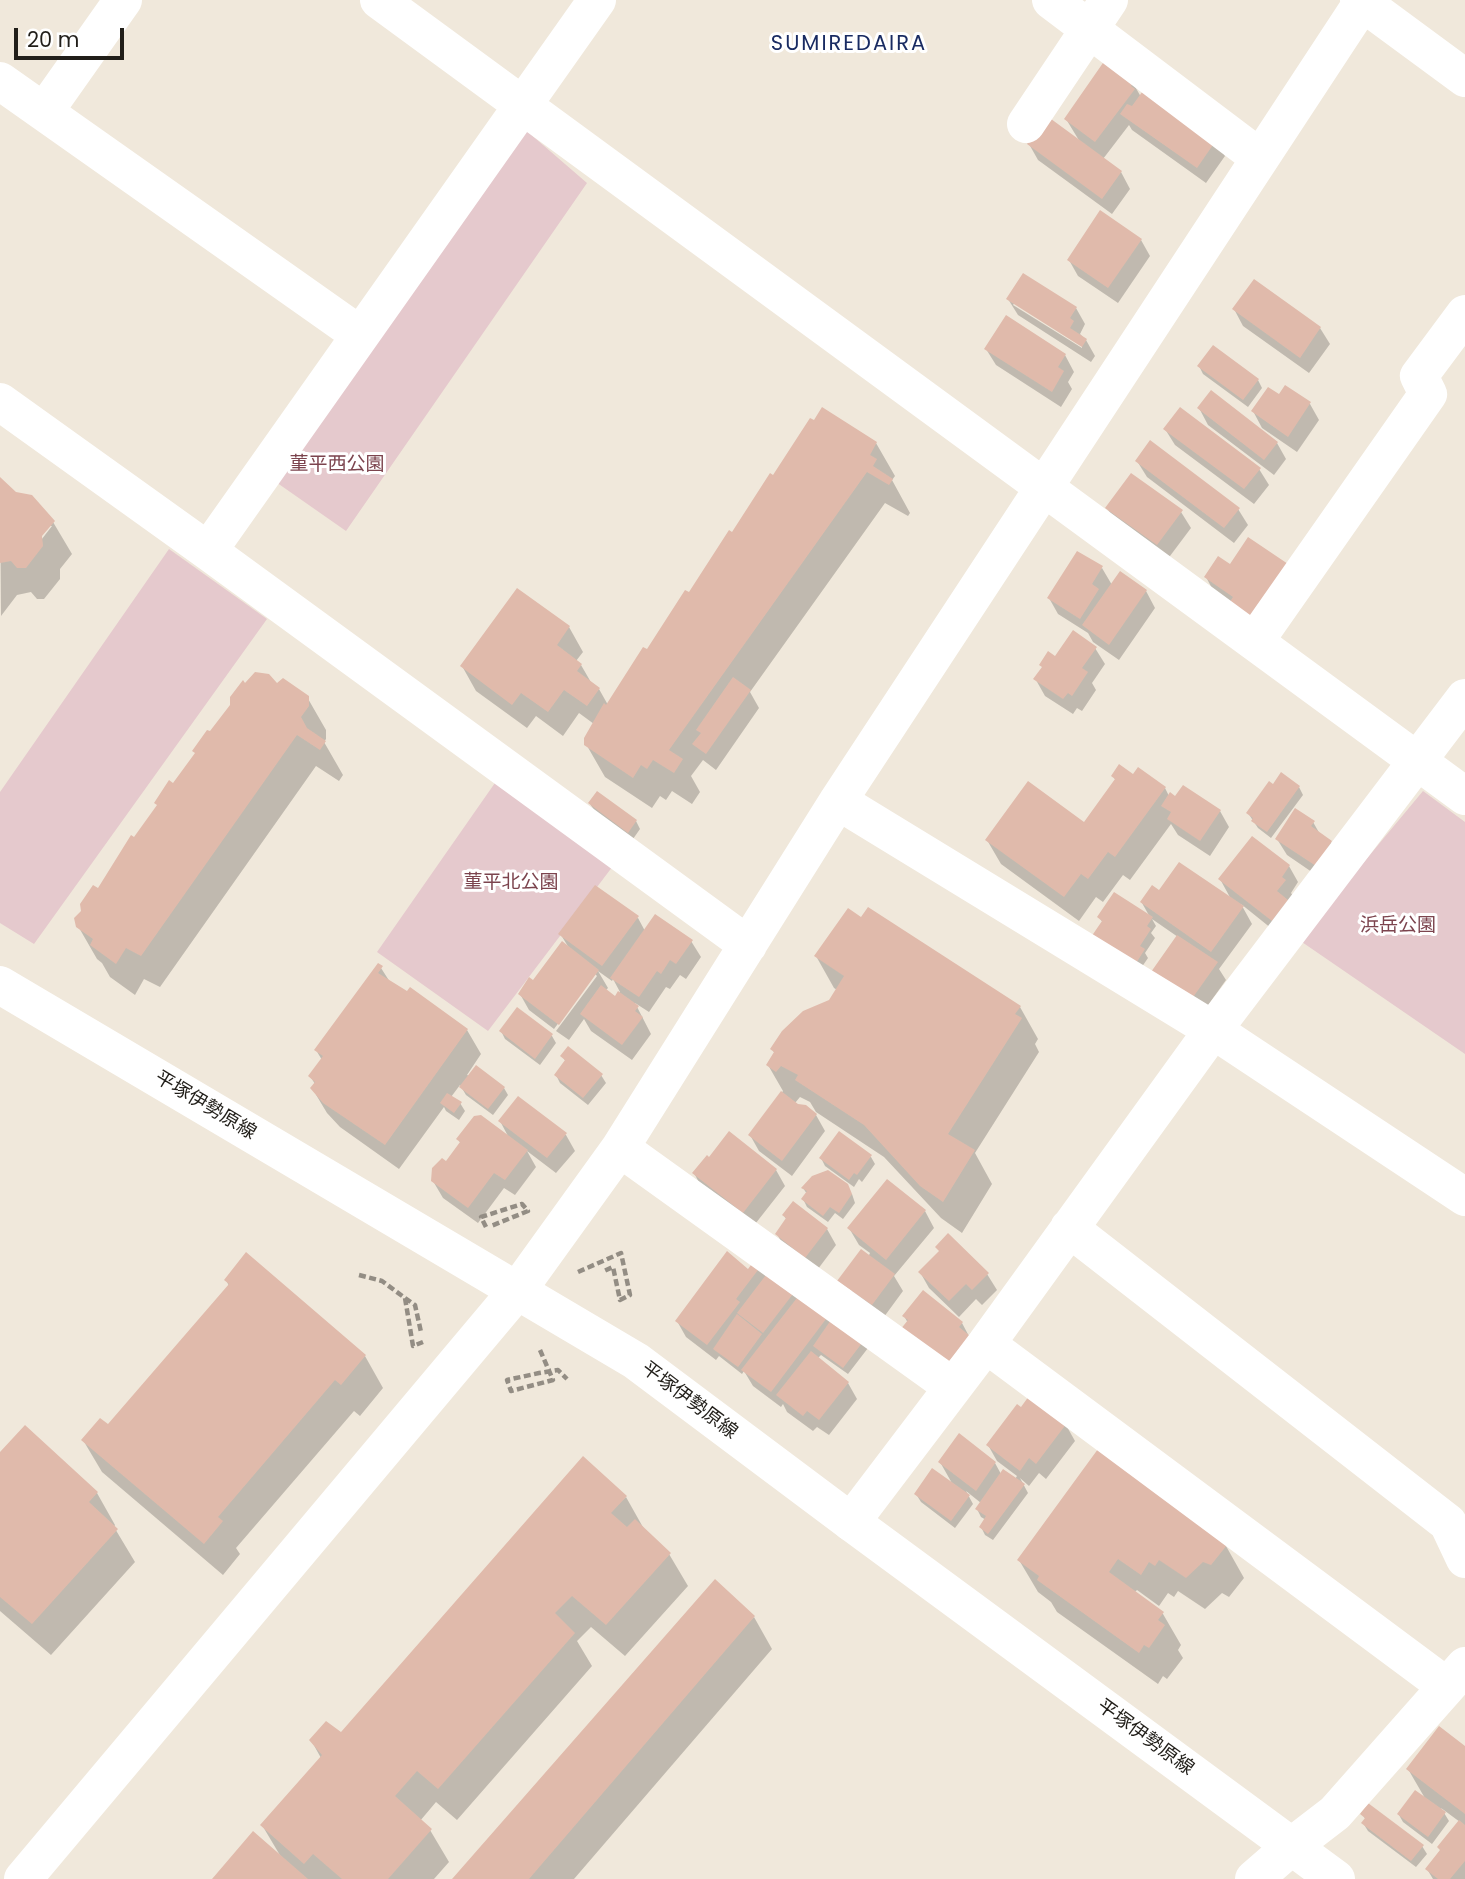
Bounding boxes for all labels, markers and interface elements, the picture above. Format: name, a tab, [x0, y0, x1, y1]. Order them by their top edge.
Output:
scale bar	[18, 14, 128, 58]
text: 20 m	[27, 25, 80, 54]
district label: SUMIREDAIRA	[772, 32, 926, 58]
park label: 菫平西公園	[290, 454, 384, 476]
park label: 菫平北公園	[464, 872, 558, 894]
park label: 浜岳公園	[1360, 915, 1436, 937]
street label: 平塚伊勢原線	[150, 1067, 260, 1145]
street label: 平塚伊勢原線	[637, 1358, 741, 1444]
street label: 平塚伊勢原線	[1092, 1695, 1198, 1781]

